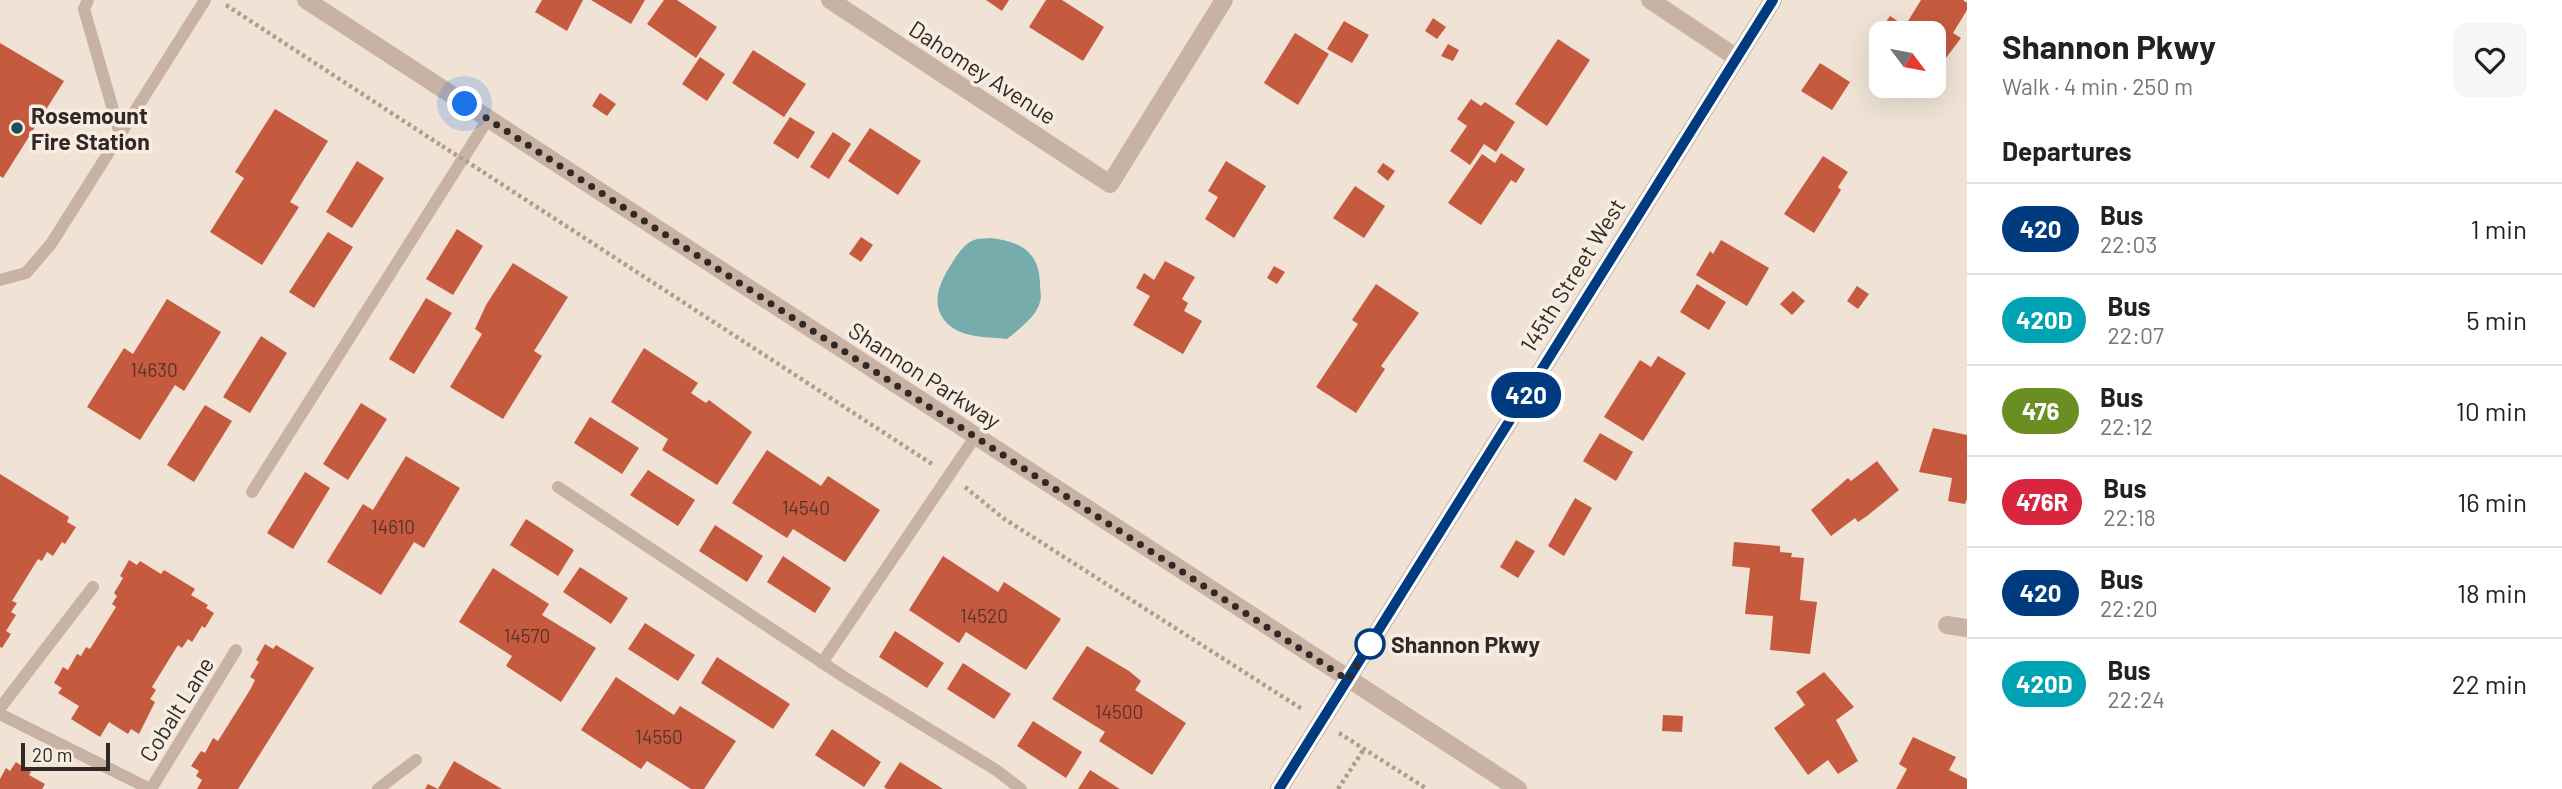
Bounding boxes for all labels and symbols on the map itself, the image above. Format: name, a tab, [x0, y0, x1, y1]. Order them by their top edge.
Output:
street label: Dahomey Avenue	[904, 14, 1062, 130]
north arrow	[1869, 21, 1946, 98]
your location	[447, 86, 482, 121]
place label: Rosemount Fire Station	[31, 101, 150, 155]
marker: Rosemount Fire Station	[9, 120, 25, 136]
street label: 145th Street West	[1514, 193, 1630, 357]
street label: Shannon Parkway	[844, 315, 1007, 435]
house number: 14630	[130, 358, 178, 381]
line badge: 420	[1486, 372, 1566, 418]
house number: 14540	[782, 496, 830, 519]
house number: 14610	[371, 515, 415, 538]
house number: 14520	[960, 604, 1008, 627]
house number: 14570	[504, 624, 550, 647]
marker: Shannon Pkwy	[1355, 629, 1385, 659]
place label: Shannon Pkwy	[1391, 630, 1540, 658]
street label: Cobalt Lane	[133, 651, 219, 767]
house number: 14500	[1095, 700, 1143, 723]
house number: 14550	[635, 725, 683, 748]
scale bar	[21, 740, 110, 772]

